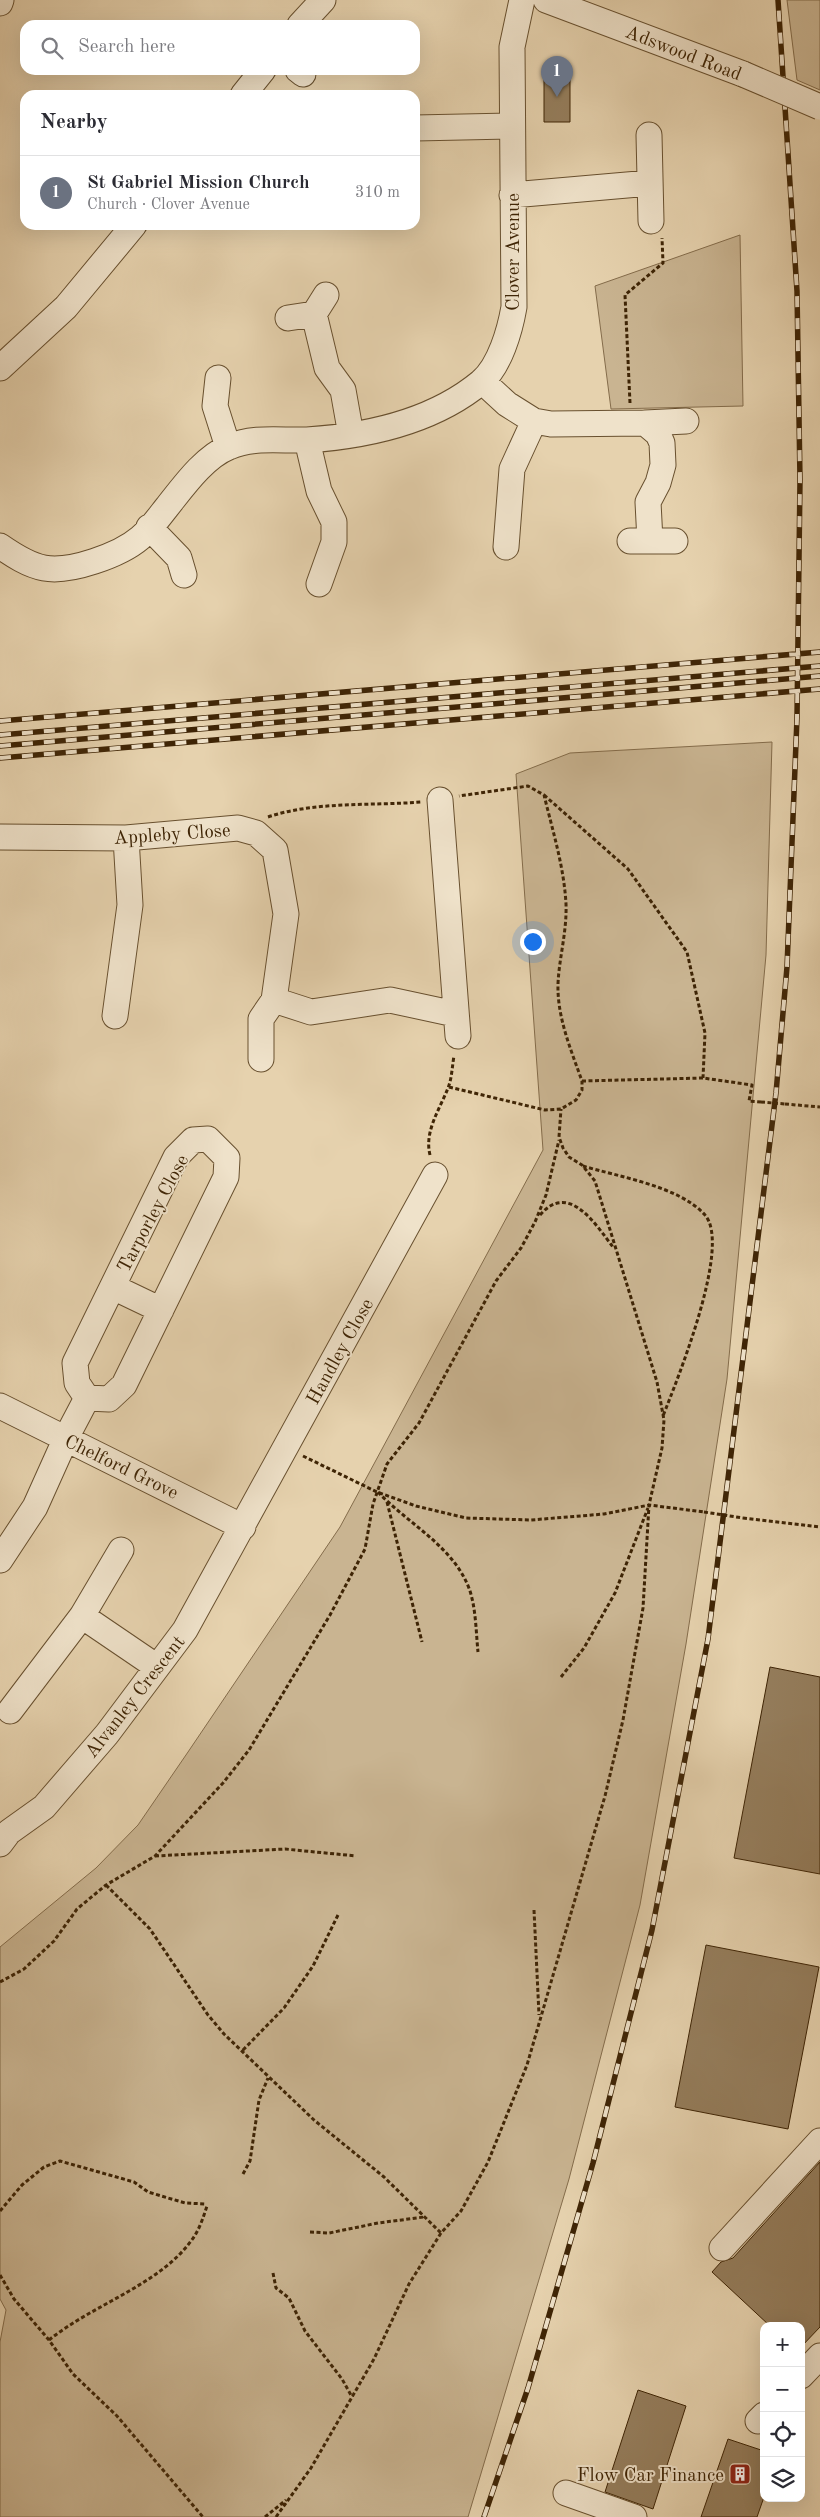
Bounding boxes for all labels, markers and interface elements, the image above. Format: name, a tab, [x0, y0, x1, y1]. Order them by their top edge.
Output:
search box	[20, 20, 420, 75]
street label: Adswood Road	[622, 23, 744, 85]
icon: search	[38, 34, 66, 62]
text: Search here	[78, 38, 175, 57]
pin: 1	[541, 56, 573, 97]
text: Nearby	[40, 112, 108, 133]
text: St Gabriel Mission Church	[87, 174, 310, 193]
text: 1	[51, 185, 61, 201]
text: 310 m	[355, 185, 400, 201]
street label: Clover Avenue	[505, 193, 524, 311]
text: Church · Clover Avenue	[87, 197, 250, 213]
street label: Appleby Close	[113, 822, 231, 849]
your location	[520, 929, 546, 955]
street label: Tarporley Close	[115, 1152, 193, 1276]
street label: Handley Close	[304, 1296, 378, 1408]
street label: Chelford Grove	[61, 1433, 181, 1504]
street label: Alvanley Crescent	[82, 1633, 189, 1762]
map controls	[760, 2322, 805, 2502]
button: +	[760, 2322, 805, 2367]
button: −	[760, 2367, 805, 2412]
button: locate	[760, 2412, 805, 2457]
button: layers	[760, 2457, 805, 2502]
building icon: Flow Car Finance	[728, 2462, 752, 2486]
place label: Flow Car Finance	[577, 2467, 724, 2486]

